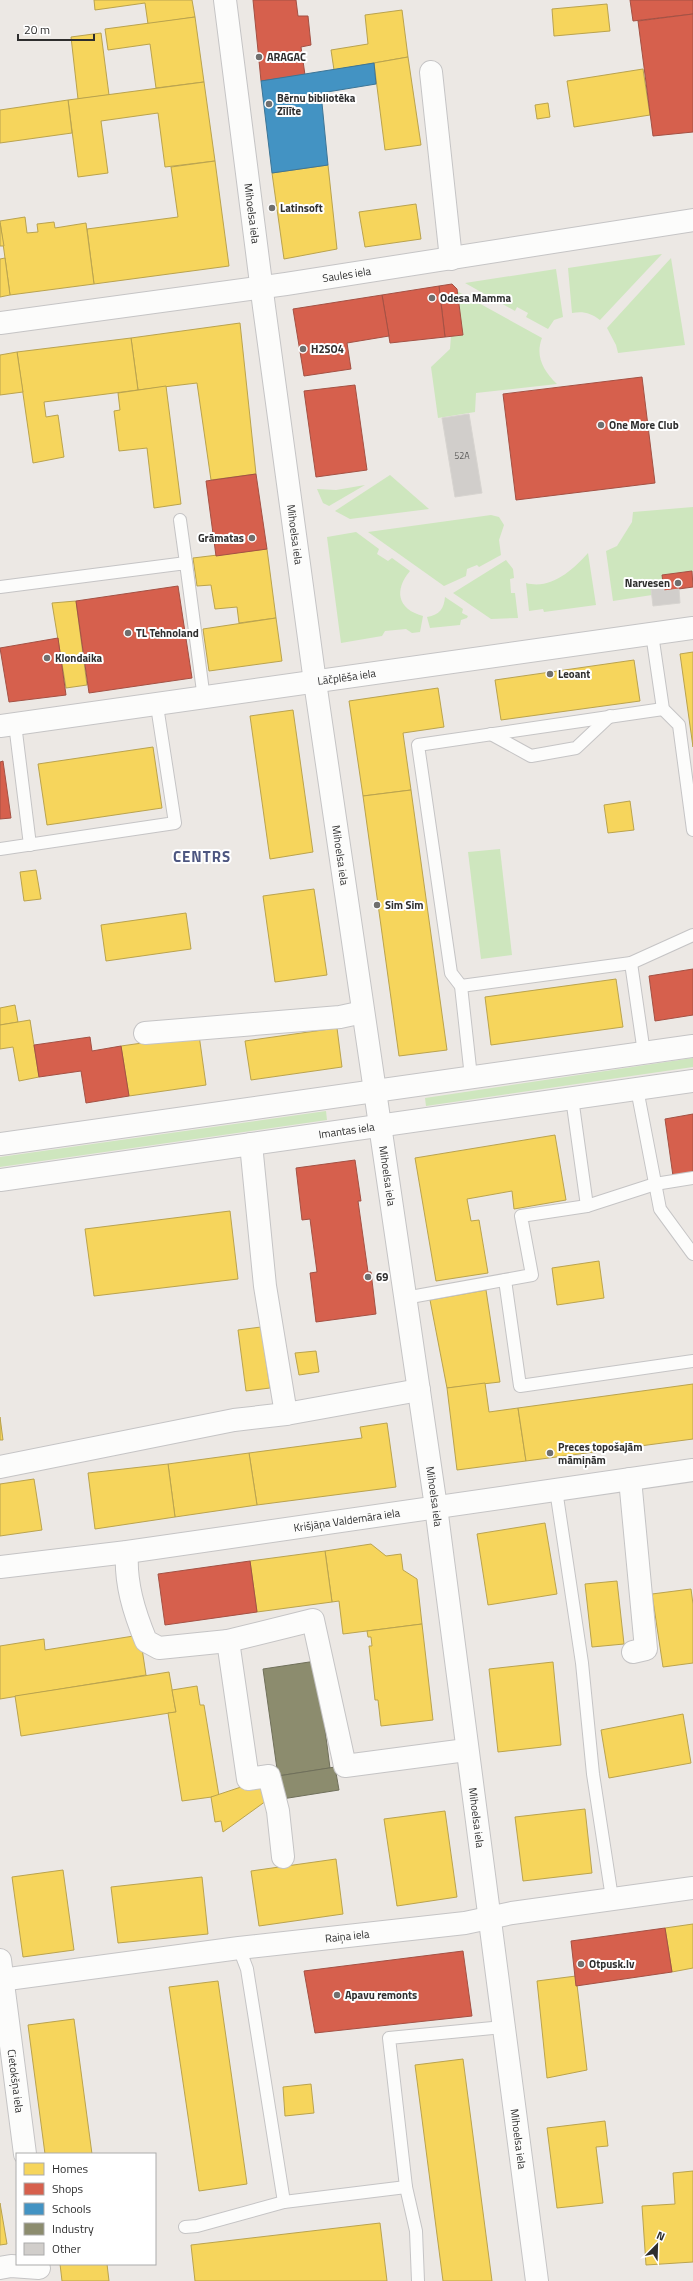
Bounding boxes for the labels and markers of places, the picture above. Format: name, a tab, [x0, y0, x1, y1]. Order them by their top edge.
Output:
place label: ARAGAC	[267, 49, 306, 65]
marker: ARAGAC	[254, 52, 264, 62]
place label: Bērnu bibliotēka Zīlīte	[277, 90, 356, 119]
marker: Bērnu bibliotēka Zīlīte	[264, 99, 274, 109]
place label: Latinsoft	[280, 200, 323, 216]
marker: Latinsoft	[267, 203, 277, 213]
place label: Odesa Mamma	[440, 290, 512, 306]
marker: Odesa Mamma	[427, 293, 437, 303]
place label: H2SO4	[311, 341, 344, 357]
marker: H2SO4	[298, 344, 308, 354]
place label: One More Club	[609, 417, 679, 433]
marker: One More Club	[596, 420, 606, 430]
place label: Grāmatas	[198, 530, 244, 546]
marker: Grāmatas	[247, 533, 257, 543]
place label: Narvesen	[625, 575, 670, 591]
marker: Narvesen	[673, 578, 683, 588]
place label: TL Tehnoland	[136, 625, 199, 641]
marker: TL Tehnoland	[123, 628, 133, 638]
place label: Klondaika	[55, 650, 103, 666]
marker: Klondaika	[42, 653, 52, 663]
place label: Leoant	[558, 666, 590, 682]
marker: Leoant	[545, 669, 555, 679]
place label: Sim Sim	[385, 897, 424, 913]
marker: Sim Sim	[372, 900, 382, 910]
place label: 69	[376, 1269, 388, 1285]
marker: 69	[363, 1272, 373, 1282]
place label: Preces topošajām māmiņām	[558, 1439, 642, 1468]
marker: Preces topošajām māmiņām	[545, 1448, 555, 1458]
place label: Otpusk.lv	[589, 1956, 635, 1972]
marker: Otpusk.lv	[576, 1959, 586, 1969]
place label: Apavu remonts	[345, 1987, 417, 2003]
marker: Apavu remonts	[332, 1990, 342, 2000]

